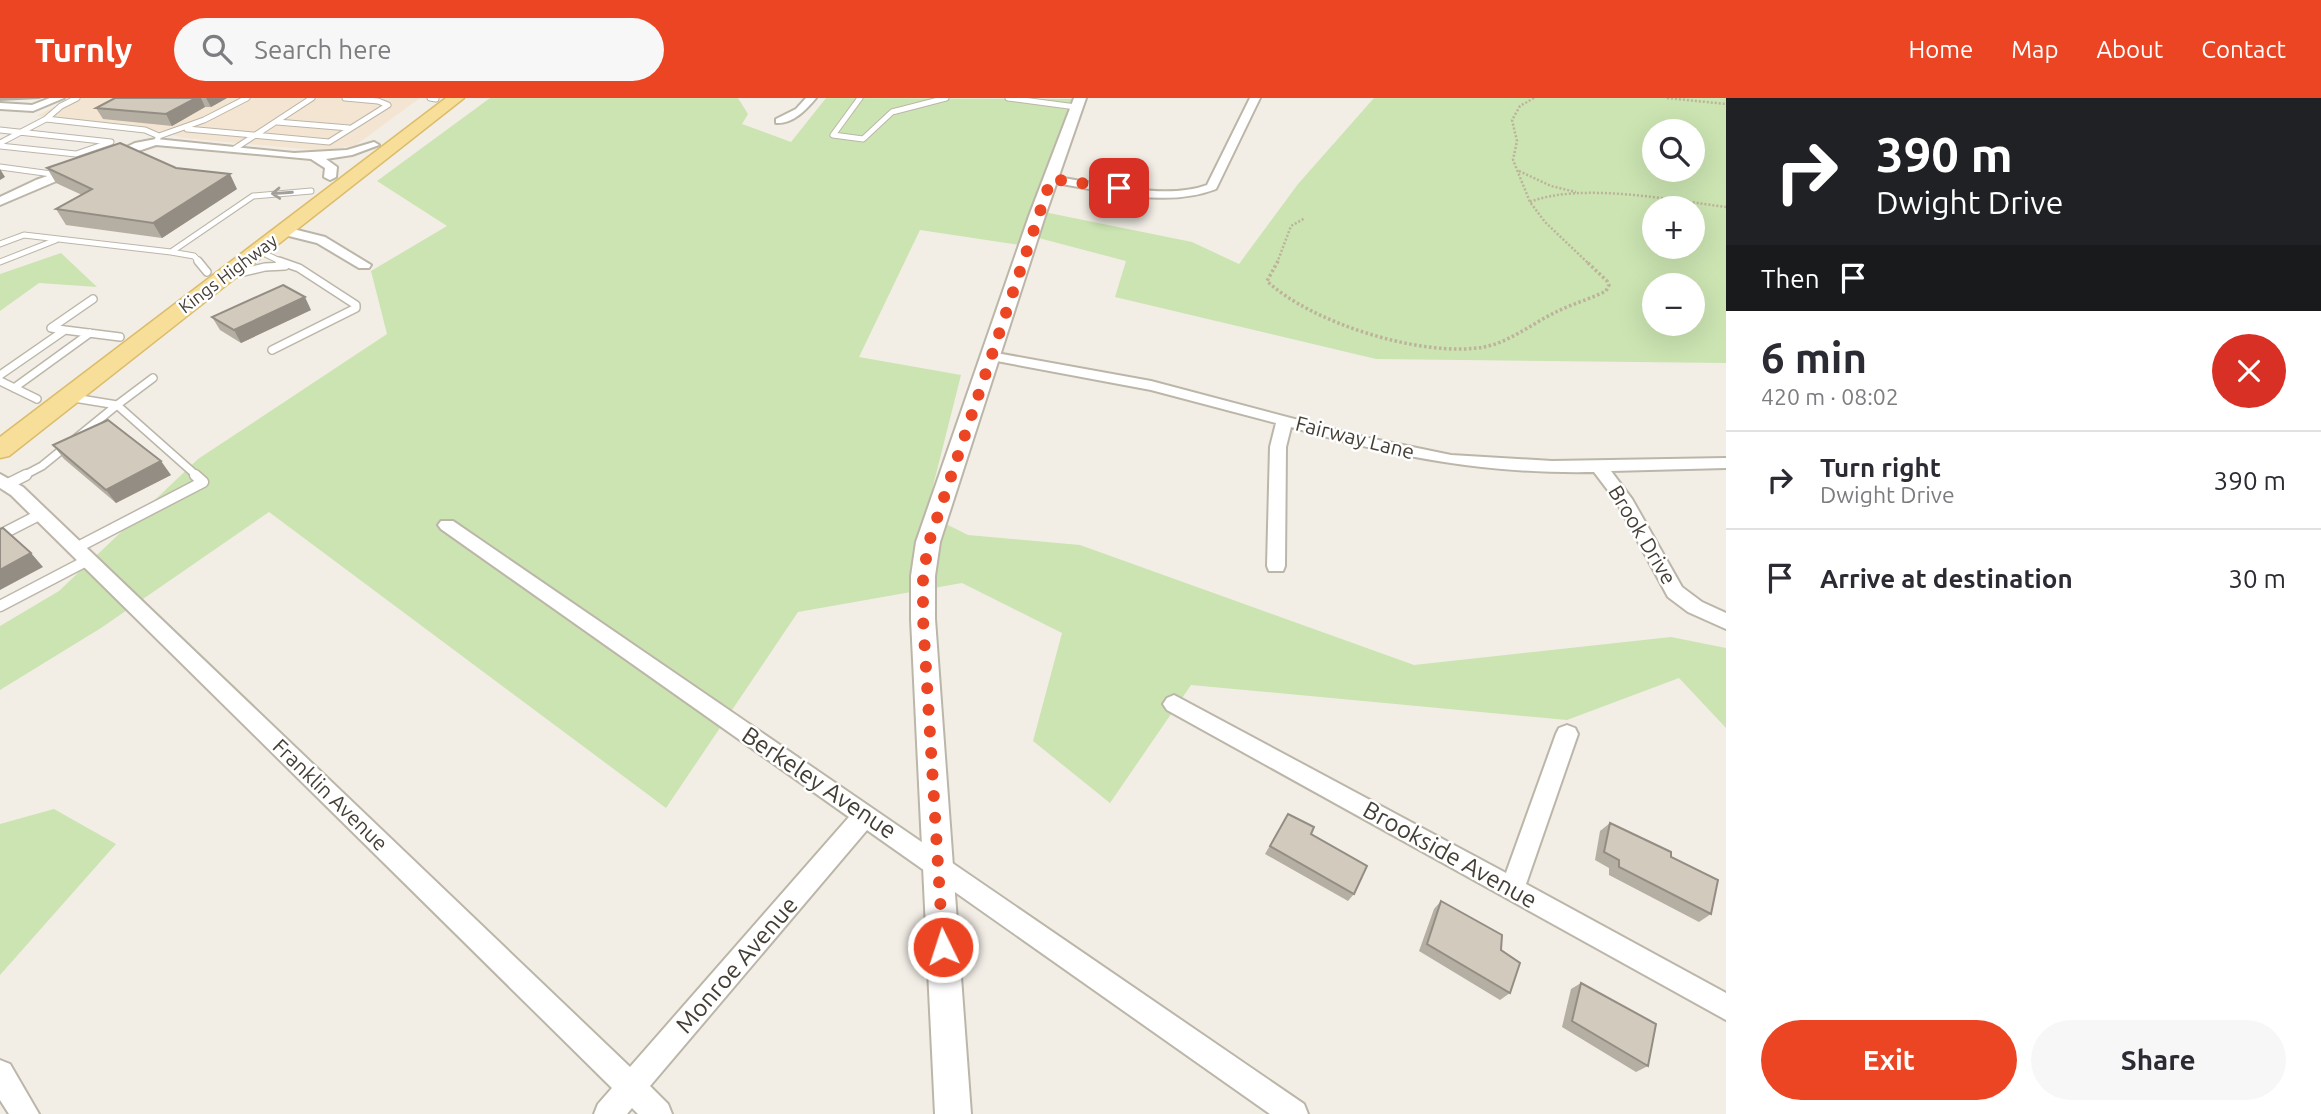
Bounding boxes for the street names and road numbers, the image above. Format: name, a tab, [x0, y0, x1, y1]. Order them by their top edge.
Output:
street label: Kings Highway	[174, 230, 281, 317]
street label: Fairway Lane	[1293, 411, 1417, 463]
street label: Brook Drive	[1604, 481, 1682, 588]
street label: Berkeley Avenue	[737, 721, 901, 844]
street label: Franklin Avenue	[268, 733, 393, 855]
street label: Brookside Avenue	[1359, 796, 1542, 913]
street label: Monroe Avenue	[670, 891, 803, 1038]

